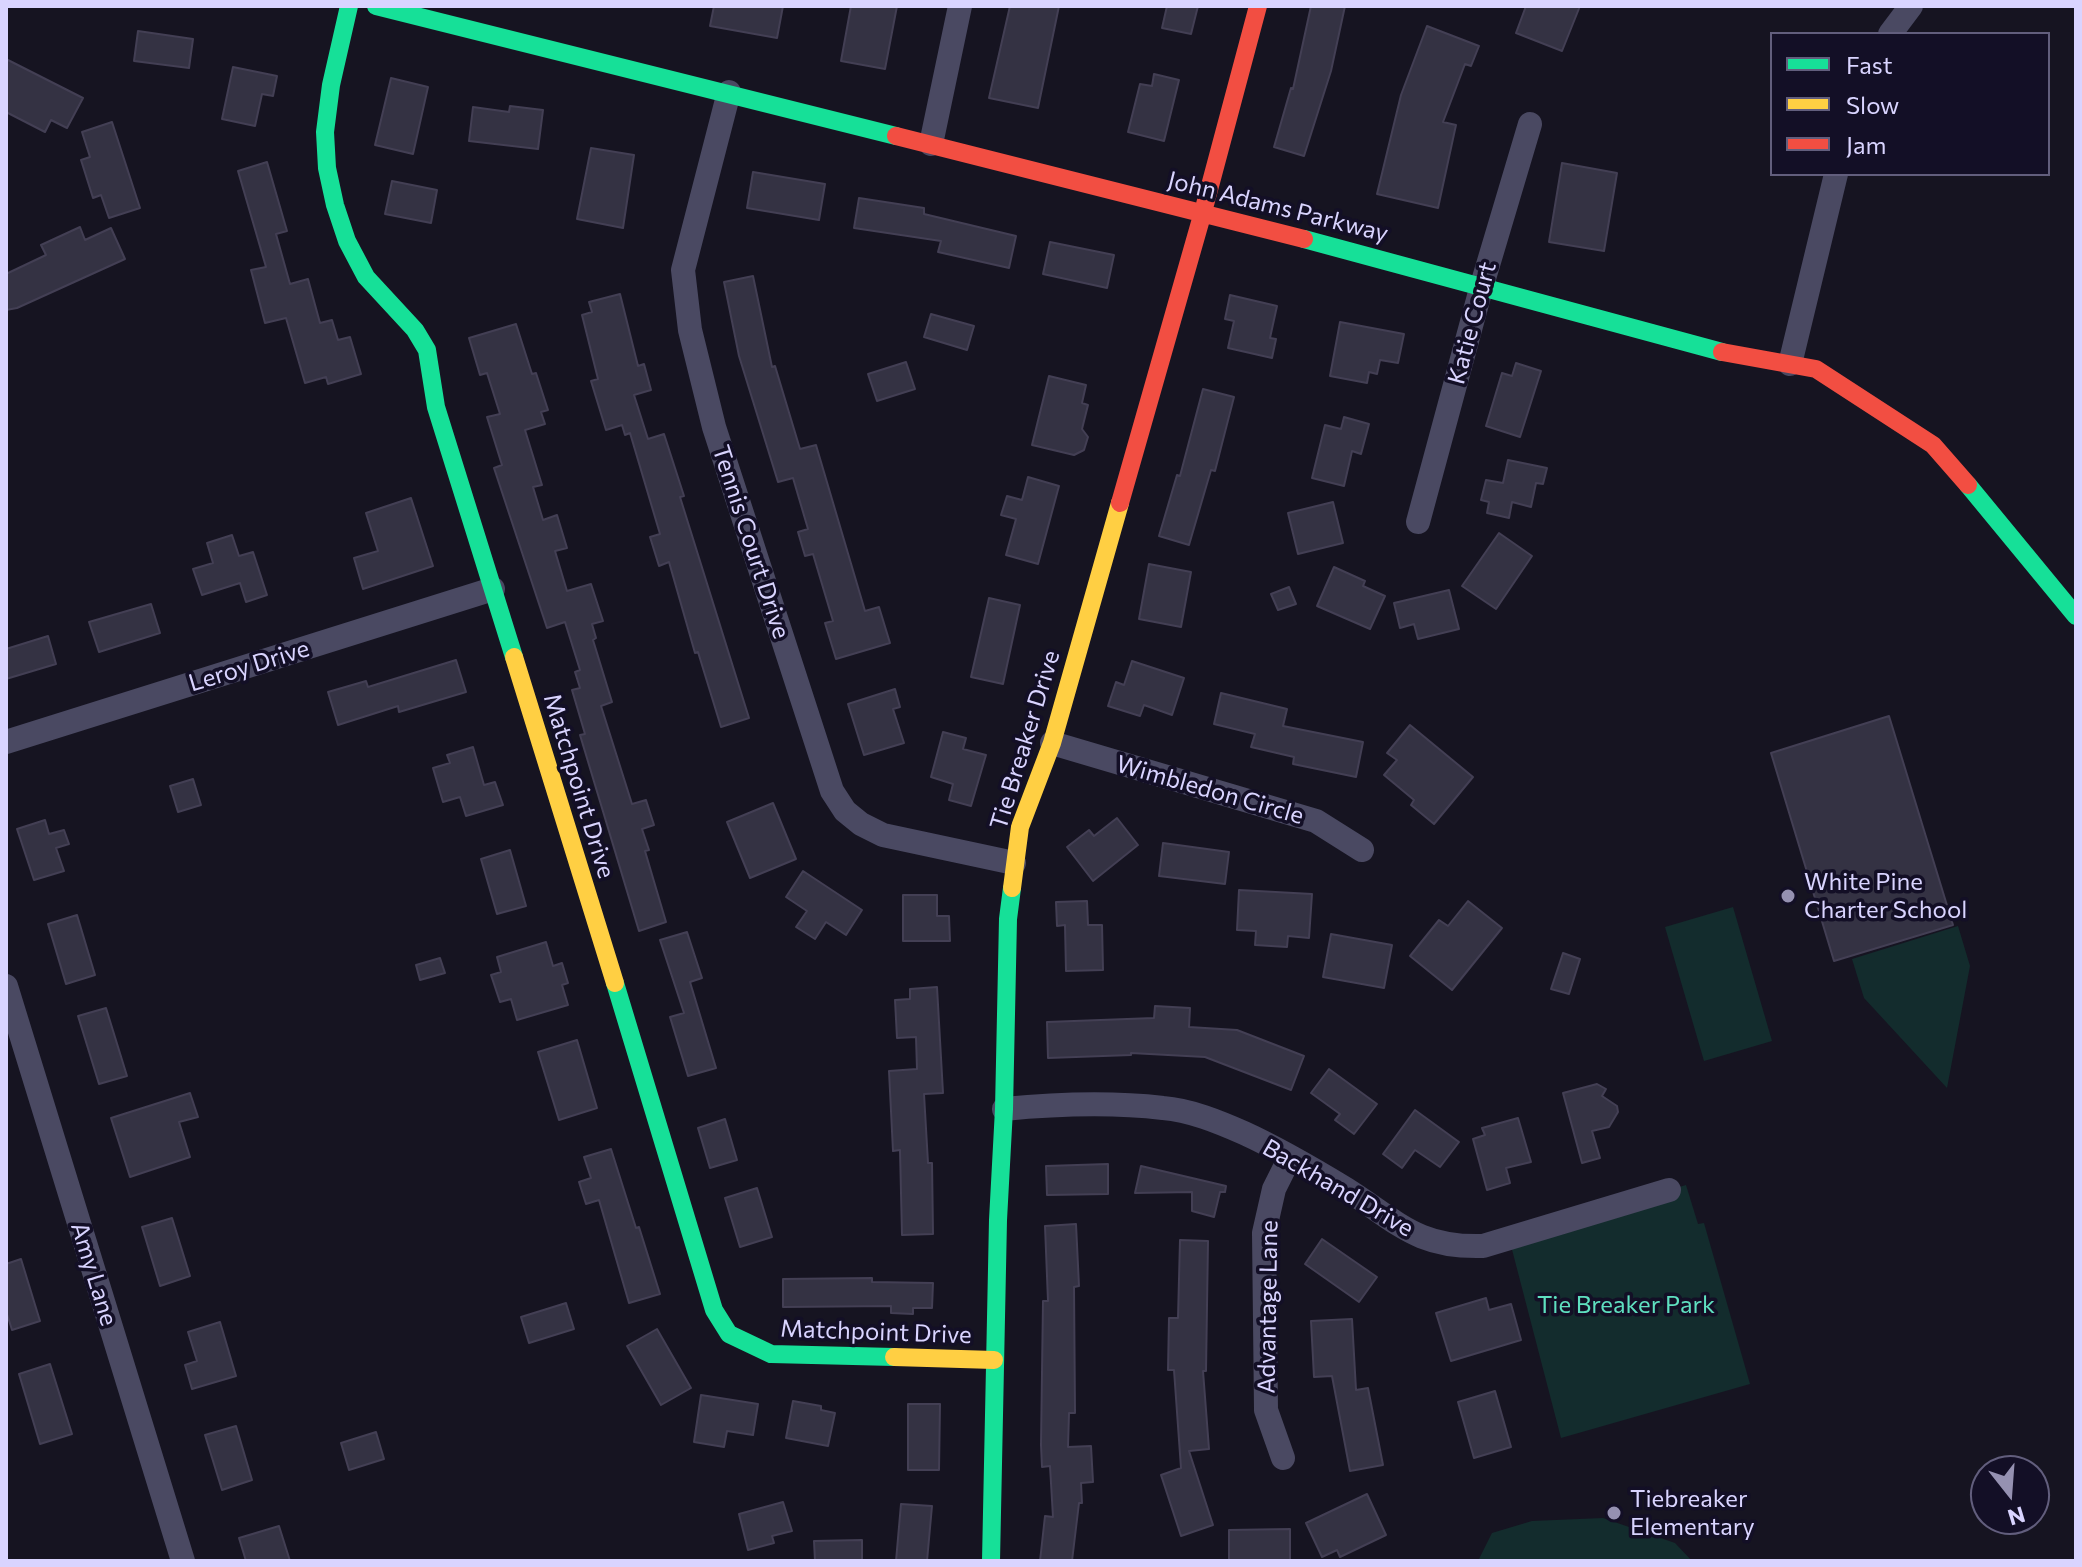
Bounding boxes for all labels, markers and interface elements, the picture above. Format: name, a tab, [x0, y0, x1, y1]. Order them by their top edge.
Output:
legend	[1770, 32, 2050, 176]
text: Fast	[1846, 50, 1893, 79]
text: Slow	[1846, 90, 1899, 119]
text: Jam	[1846, 130, 1886, 159]
street label: John Adams Parkway	[1165, 166, 1391, 248]
street label: Katie Court	[1442, 259, 1502, 387]
street label: Tennis Court Drive	[706, 442, 796, 642]
street label: Leroy Drive	[185, 634, 313, 698]
street label: Tie Breaker Drive	[984, 647, 1066, 833]
street label: Matchpoint Drive	[537, 690, 621, 882]
street label: Wimbledon Circle	[1113, 749, 1307, 831]
place label: White Pine Charter School	[1804, 868, 1967, 924]
marker: White Pine Charter School	[1779, 887, 1797, 905]
street label: Backhand Drive	[1257, 1133, 1419, 1243]
street label: Amy Lane	[65, 1219, 123, 1329]
street label: Advantage Lane	[1252, 1220, 1284, 1394]
park label: Tie Breaker Park	[1537, 1291, 1715, 1319]
street label: Matchpoint Drive	[780, 1314, 972, 1350]
north arrow	[1970, 1455, 2050, 1535]
place label: Tiebreaker Elementary	[1630, 1485, 1755, 1541]
text: N	[2005, 1501, 2028, 1532]
marker: Tiebreaker Elementary	[1605, 1504, 1623, 1522]

